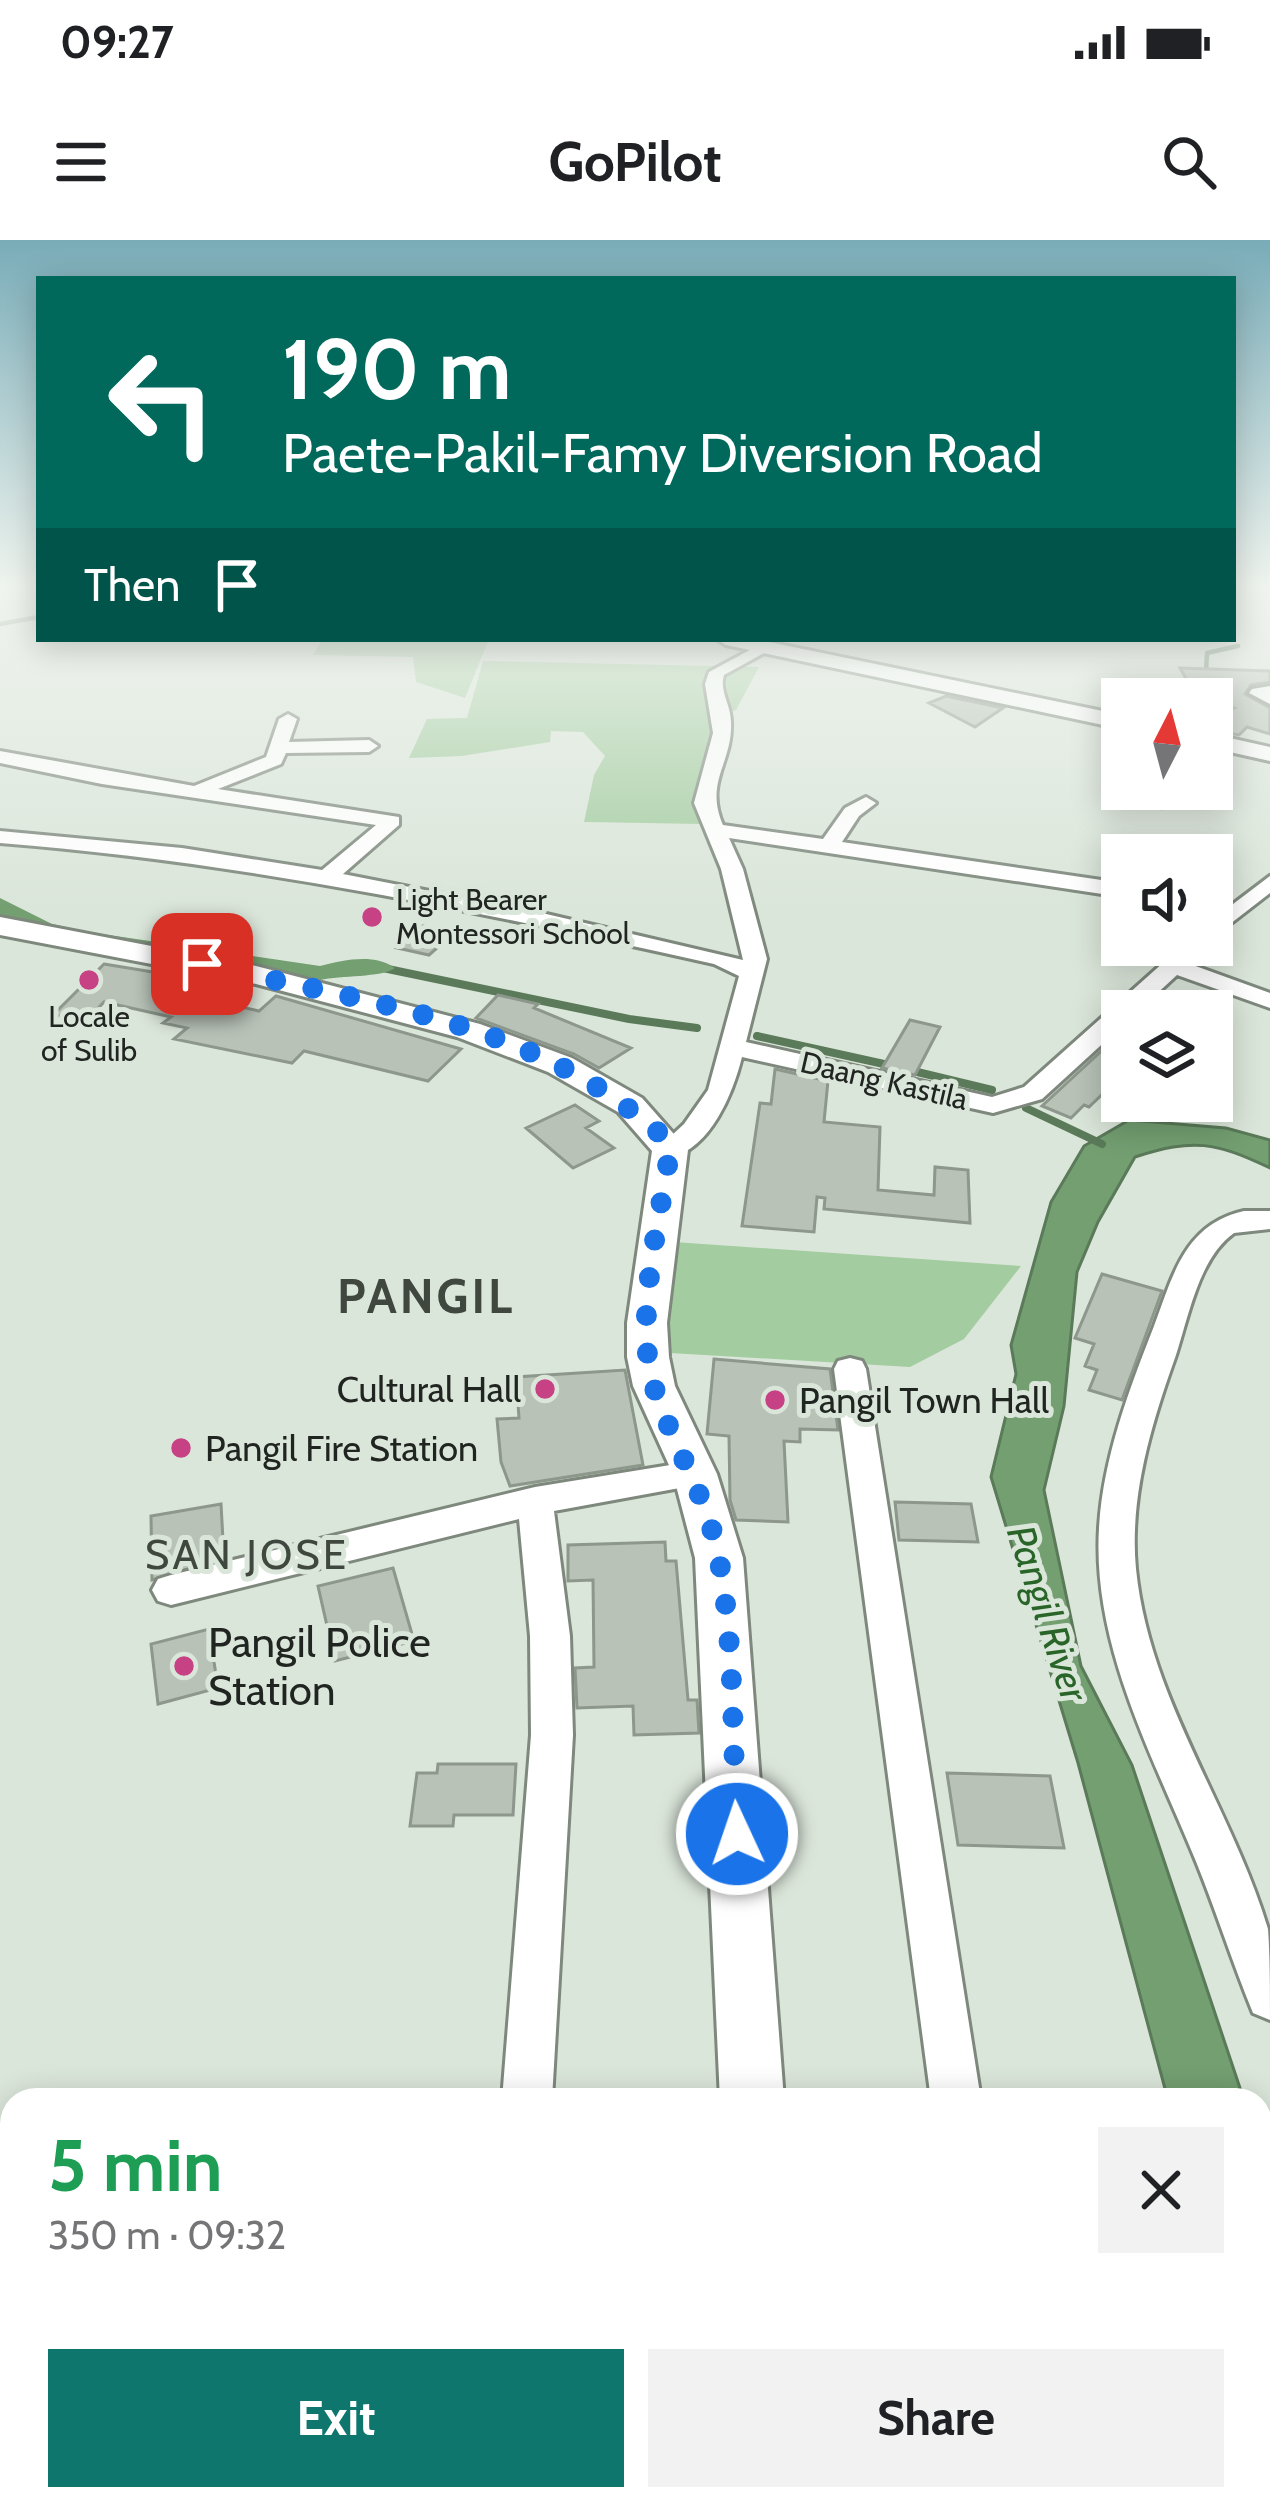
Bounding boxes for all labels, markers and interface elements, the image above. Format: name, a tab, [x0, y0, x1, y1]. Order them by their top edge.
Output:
text: 09:27	[60, 15, 174, 69]
icon: menu	[48, 129, 114, 195]
text: GoPilot	[548, 129, 722, 195]
icon: search	[1156, 129, 1222, 195]
text: 190 m	[282, 318, 511, 420]
icon: left	[84, 324, 240, 480]
text: Paete-Pakil-Famy Diversion Road	[282, 420, 1043, 486]
icon: arrive	[204, 552, 270, 618]
text: Then	[84, 558, 180, 612]
north arrow	[1101, 678, 1233, 810]
map controls	[1101, 678, 1233, 1122]
button: sound	[1101, 834, 1233, 966]
place label: Light Bearer Montessori School	[396, 881, 630, 952]
marker: Light Bearer Montessori School	[359, 904, 385, 930]
pin	[151, 913, 253, 1015]
icon: arrive	[169, 931, 235, 997]
marker: Locale of Sulib	[76, 967, 102, 993]
button: layers	[1101, 990, 1233, 1122]
place label: Locale of Sulib	[41, 998, 137, 1069]
street label: Daang Kastila	[797, 1043, 972, 1118]
district label: PANGIL	[337, 1267, 515, 1325]
place label: Cultural Hall	[337, 1367, 522, 1411]
marker: Cultural Hall	[532, 1376, 558, 1402]
place label: Pangil Town Hall	[799, 1378, 1049, 1422]
marker: Pangil Town Hall	[762, 1387, 788, 1413]
place label: Pangil Fire Station	[205, 1426, 478, 1470]
marker: Pangil Fire Station	[168, 1435, 194, 1461]
water label: Pangil River	[997, 1519, 1100, 1709]
district label: SAN JOSE	[145, 1528, 349, 1580]
place label: Pangil Police Station	[208, 1616, 431, 1716]
marker: Pangil Police Station	[171, 1653, 197, 1679]
position arrow	[674, 1771, 800, 1897]
text: 5 min	[48, 2122, 222, 2209]
button: close	[1098, 2127, 1224, 2253]
text: 350 m · 09:32	[48, 2211, 286, 2259]
button: Exit	[48, 2349, 624, 2487]
button: Share	[648, 2349, 1224, 2487]

